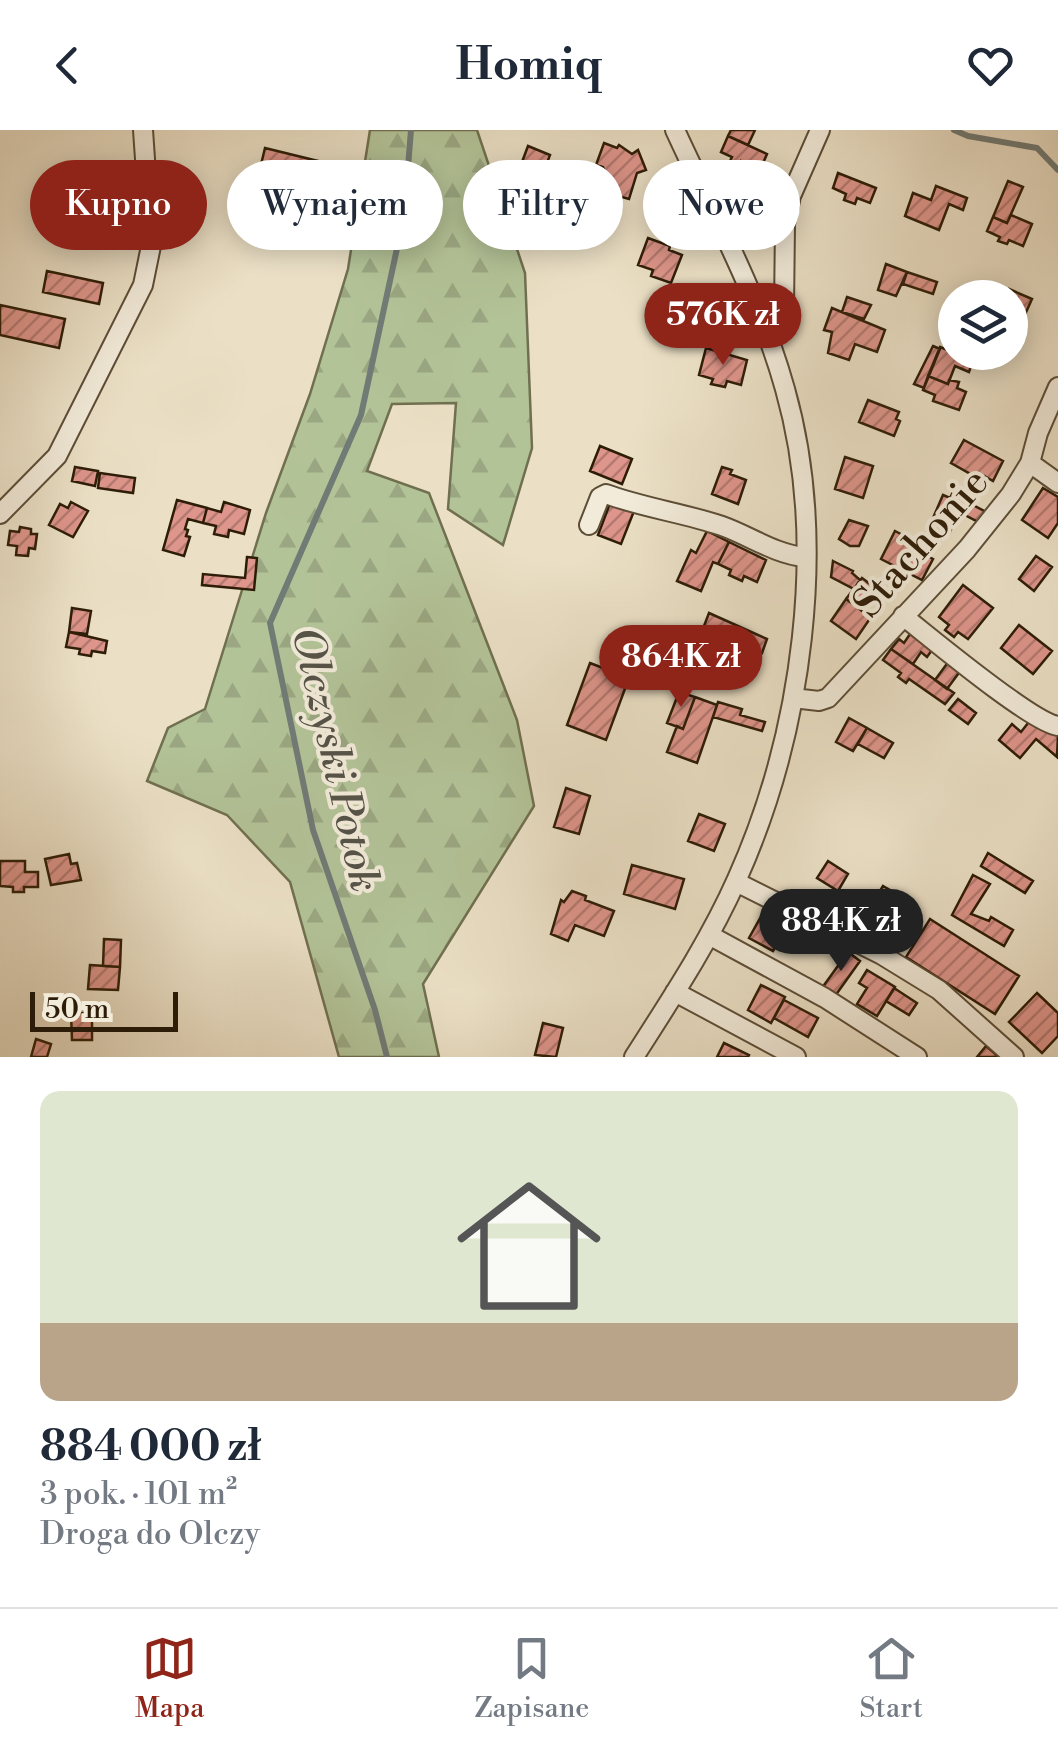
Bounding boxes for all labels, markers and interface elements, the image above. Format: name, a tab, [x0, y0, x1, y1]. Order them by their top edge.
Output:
text: Homiq	[456, 37, 602, 94]
icon: back	[40, 38, 95, 93]
icon: heart	[963, 38, 1018, 93]
chip: Kupno	[30, 160, 207, 250]
chip: Wynajem	[227, 160, 443, 250]
chip: Filtry	[463, 160, 623, 250]
chip: Nowe	[643, 160, 800, 250]
map controls	[938, 280, 1028, 370]
button: layers	[938, 280, 1028, 370]
pin: 576K zł	[631, 283, 815, 368]
text: 576K zł	[666, 295, 780, 335]
street label: Stachonie	[843, 458, 1000, 628]
water label: Olczyski Potok	[278, 622, 391, 897]
pin: 864K zł	[589, 625, 773, 710]
text: 864K zł	[621, 637, 741, 677]
pin: 884K zł	[749, 889, 933, 974]
text: 884K zł	[781, 901, 901, 941]
scale bar	[30, 987, 178, 1031]
text: 50 m	[45, 992, 109, 1027]
icon: home	[439, 1156, 619, 1336]
text: 884 000 zł	[40, 1421, 261, 1474]
text: 3 pok. · 101 m²	[40, 1474, 237, 1514]
text: Droga do Olczy	[40, 1514, 260, 1554]
tab: Mapa	[135, 1631, 204, 1726]
tab: Zapisane	[474, 1631, 589, 1726]
tab: Start	[860, 1631, 923, 1726]

